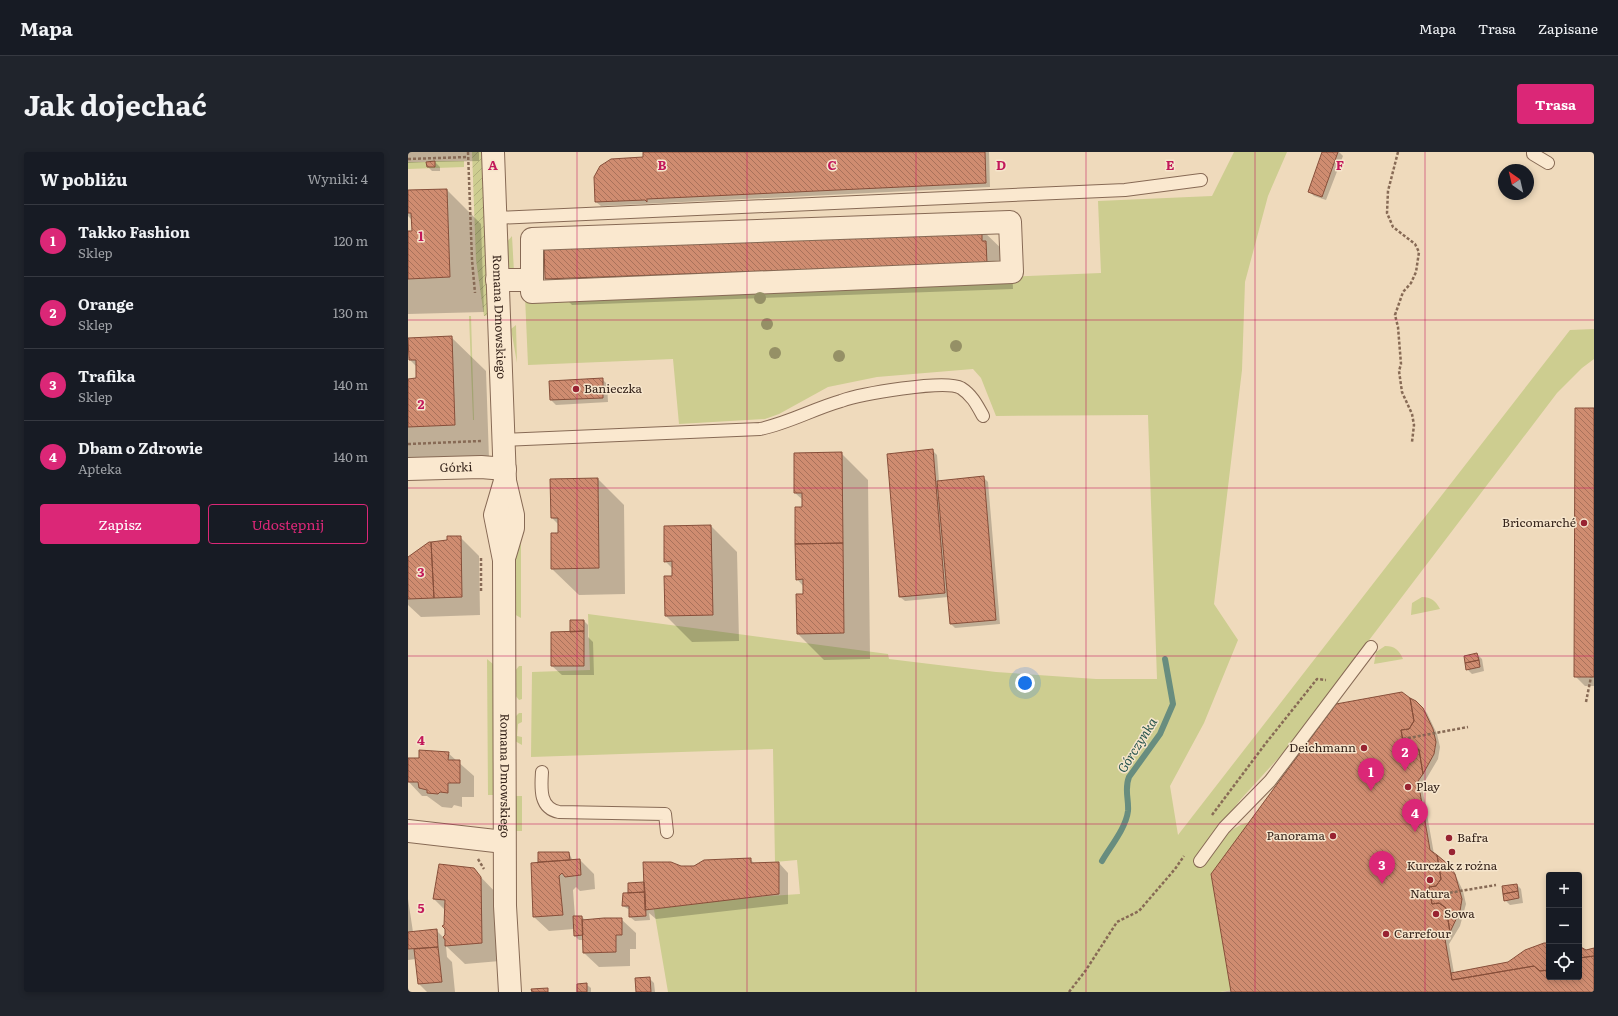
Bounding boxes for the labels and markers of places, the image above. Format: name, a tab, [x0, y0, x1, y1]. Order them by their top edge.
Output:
place label: Banieczka	[584, 379, 643, 397]
marker: Banieczka	[571, 384, 581, 394]
place label: Bricomarché	[1502, 513, 1576, 531]
marker: Bricomarché	[1579, 518, 1589, 528]
place label: Deichmann	[1289, 738, 1356, 756]
pin: 2	[1392, 738, 1418, 771]
marker: Deichmann	[1359, 743, 1369, 753]
pin: 1	[1358, 758, 1384, 791]
place label: Play	[1416, 777, 1440, 795]
marker: Play	[1403, 782, 1413, 792]
pin: 4	[1402, 799, 1428, 832]
place label: Panorama	[1267, 826, 1326, 844]
place label: Bafra	[1457, 828, 1489, 846]
marker: Panorama	[1328, 831, 1338, 841]
marker: Bafra	[1444, 833, 1454, 843]
marker: Kurczak z rożna	[1447, 847, 1457, 857]
pin: 3	[1369, 851, 1395, 884]
place label: Kurczak z rożna	[1407, 856, 1498, 874]
marker: Natura	[1425, 875, 1435, 885]
place label: Natura	[1410, 884, 1451, 902]
place label: Sowa	[1444, 904, 1475, 922]
marker: Sowa	[1431, 909, 1441, 919]
place label: Carrefour	[1394, 924, 1451, 942]
marker: Carrefour	[1381, 929, 1391, 939]

